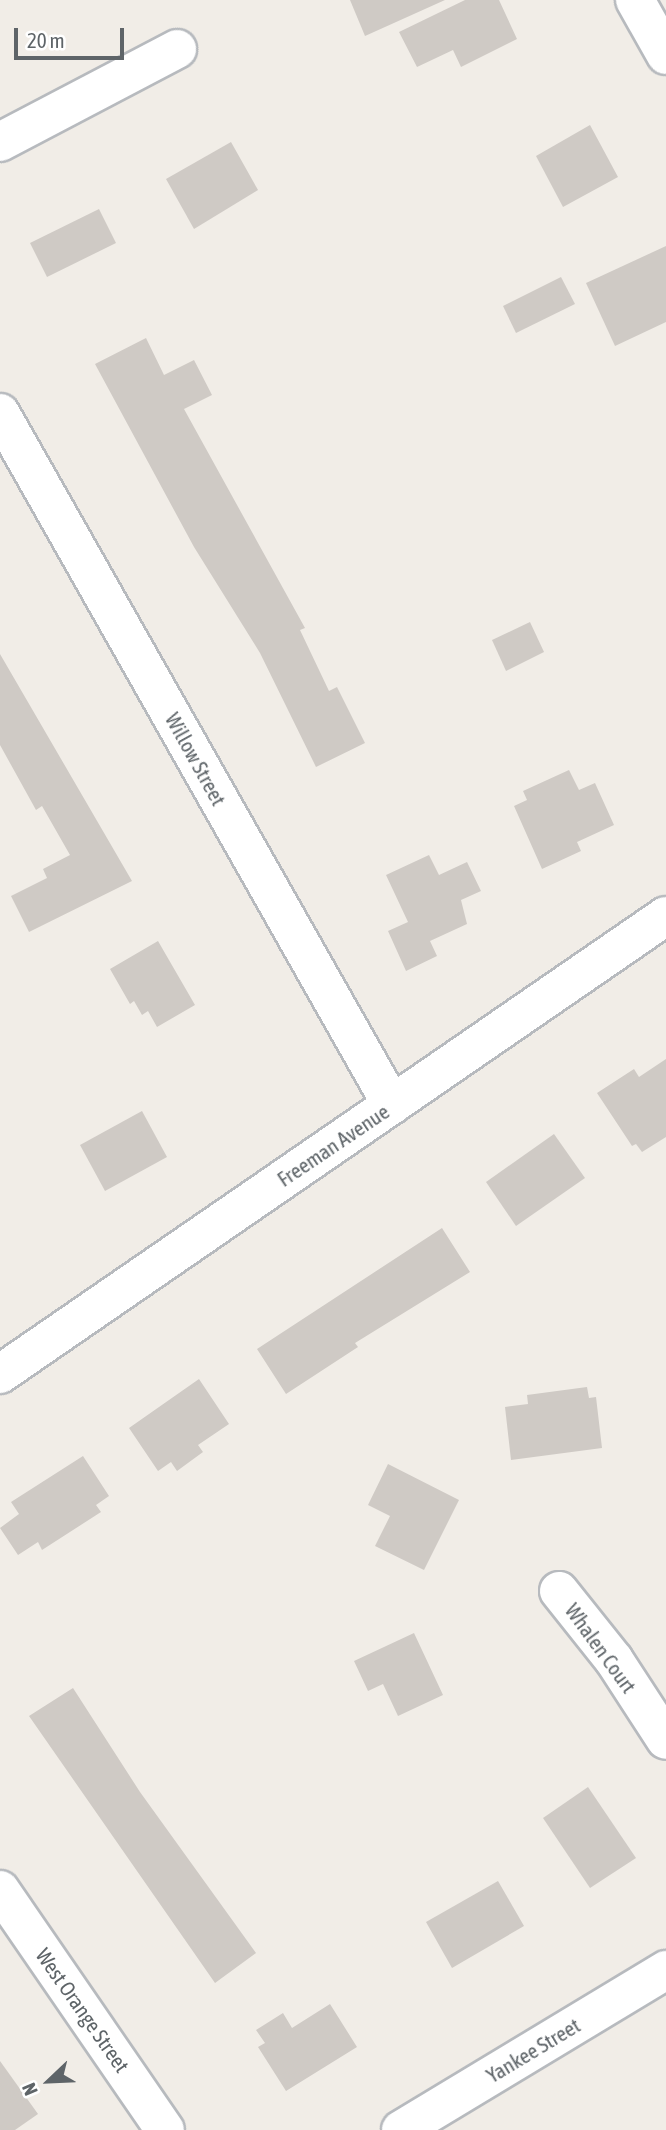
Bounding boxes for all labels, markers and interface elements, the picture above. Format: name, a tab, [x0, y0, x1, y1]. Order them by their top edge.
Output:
scale bar	[18, 14, 128, 58]
text: 20 m	[27, 28, 65, 52]
street label: Willow Street	[160, 708, 232, 810]
street label: Freeman Avenue	[272, 1098, 394, 1192]
street label: Whalen Court	[560, 1598, 642, 1698]
street label: West Orange Street	[31, 1943, 135, 2077]
street label: Yankee Street	[482, 2012, 584, 2088]
north arrow	[14, 2046, 84, 2116]
text: N	[17, 2080, 42, 2099]

